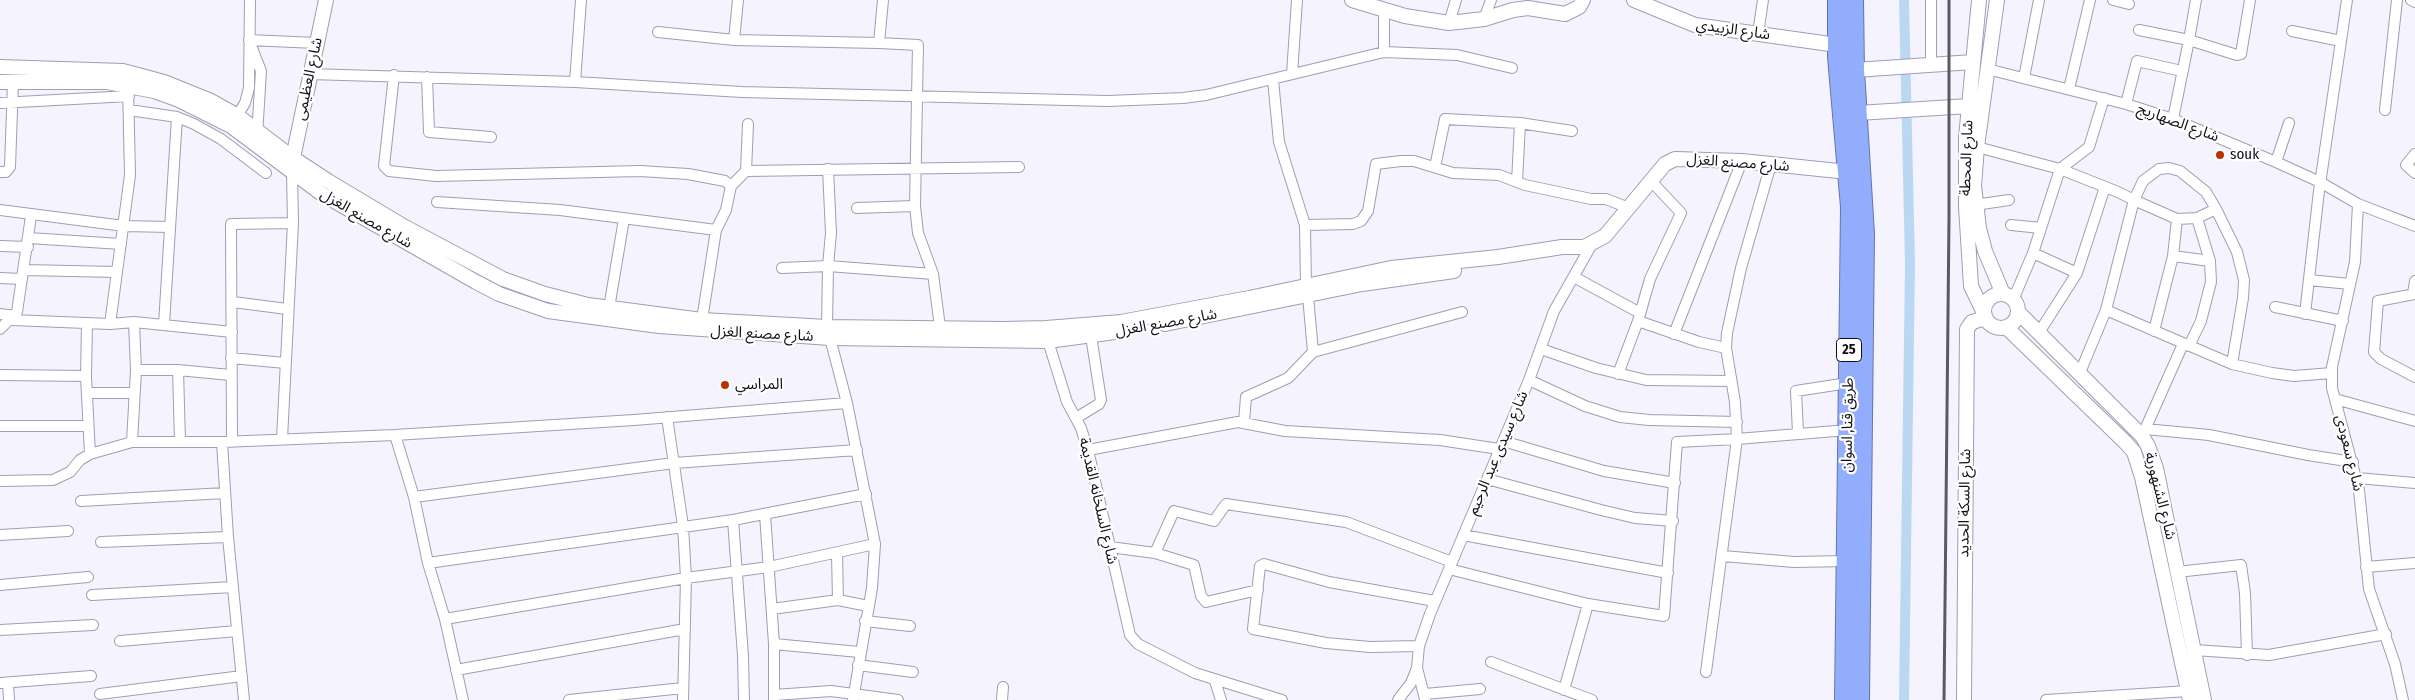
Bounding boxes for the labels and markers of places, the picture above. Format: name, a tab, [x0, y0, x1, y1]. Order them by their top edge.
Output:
place label: souk	[2230, 146, 2259, 164]
marker: souk	[2214, 149, 2226, 161]
place label: المراسي	[735, 376, 783, 394]
marker: المراسي	[719, 379, 731, 391]

